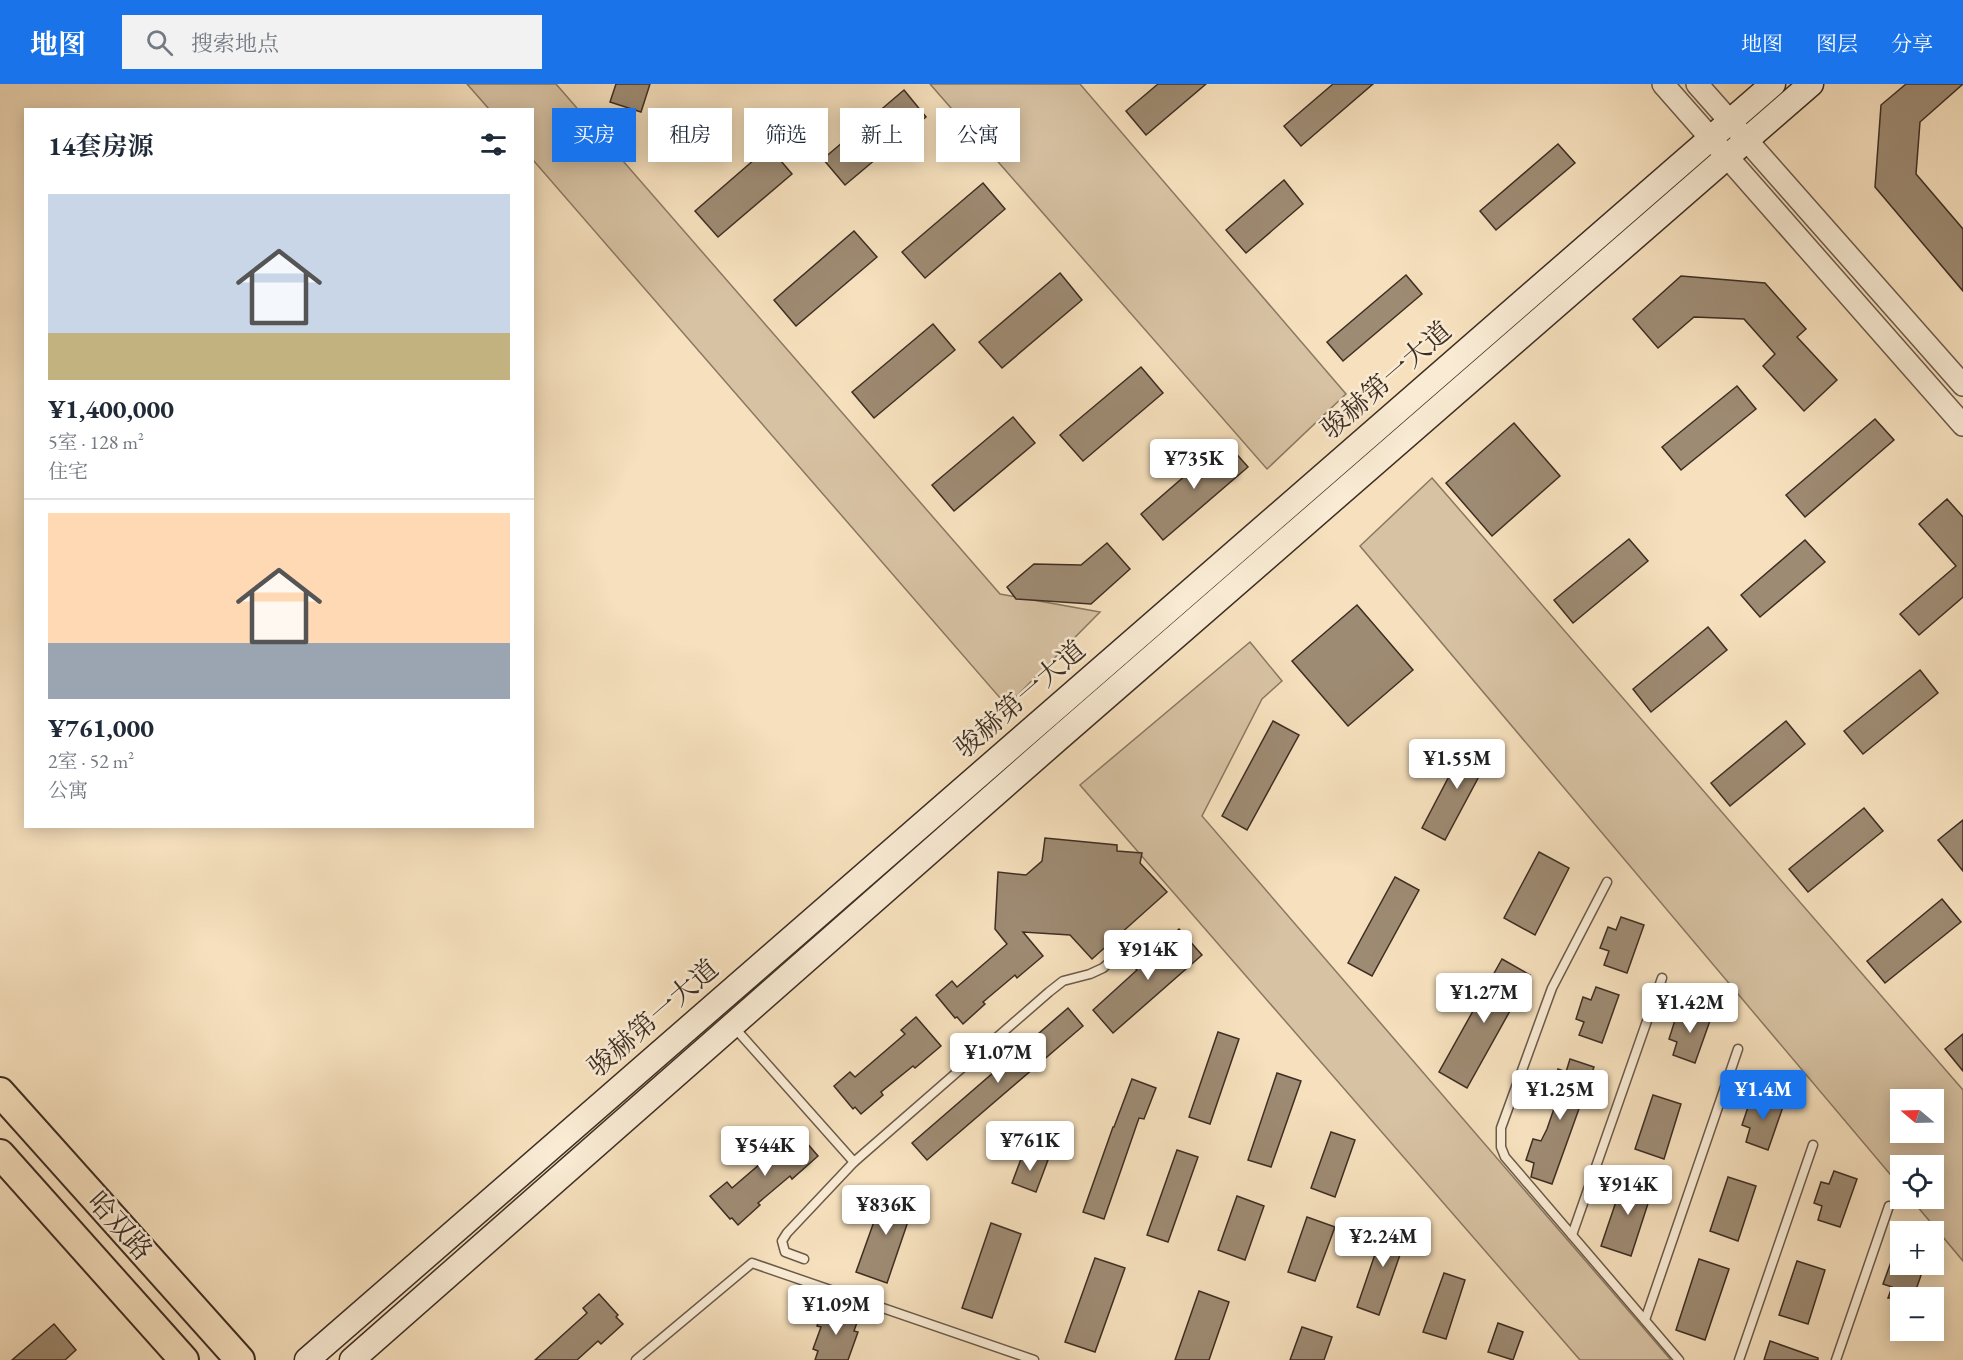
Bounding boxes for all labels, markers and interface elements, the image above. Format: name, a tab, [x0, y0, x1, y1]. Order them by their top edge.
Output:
search box	[122, 15, 542, 69]
text: 地图	[30, 26, 86, 62]
icon: search	[143, 26, 176, 59]
text: 搜索地点	[191, 29, 279, 58]
text: 地图	[1741, 30, 1783, 57]
text: 图层	[1816, 30, 1858, 57]
text: 分享	[1891, 30, 1933, 57]
chip: 买房	[552, 108, 636, 162]
chip: 租房	[648, 108, 732, 162]
chip: 筛选	[744, 108, 828, 162]
chip: 新上	[840, 108, 924, 162]
chip: 公寓	[936, 108, 1020, 162]
icon: filters	[477, 128, 510, 161]
text: 14套房源	[48, 129, 154, 163]
icon: home	[225, 233, 333, 341]
street label: 骏赫第一大道	[1313, 313, 1458, 446]
text: ¥1,400,000	[48, 392, 174, 426]
text: 5室 · 128 m²	[48, 429, 144, 455]
pin: ¥735K	[1152, 439, 1236, 490]
text: ¥735K	[1164, 445, 1224, 471]
text: 住宅	[48, 458, 88, 484]
icon: home	[225, 552, 333, 660]
street label: 骏赫第一大道	[947, 632, 1092, 765]
text: ¥761,000	[48, 711, 154, 745]
pin: ¥1.55M	[1408, 739, 1506, 790]
text: ¥1.55M	[1423, 745, 1491, 771]
text: 2室 · 52 m²	[48, 748, 134, 774]
text: 公寓	[48, 777, 88, 803]
pin: ¥914K	[1106, 930, 1190, 981]
text: ¥914K	[1118, 936, 1178, 962]
street label: 骏赫第一大道	[580, 951, 725, 1084]
pin: ¥1.27M	[1435, 973, 1533, 1024]
text: ¥1.27M	[1450, 979, 1518, 1005]
pin: ¥1.42M	[1641, 983, 1739, 1034]
text: ¥1.42M	[1656, 989, 1724, 1015]
pin: ¥1.07M	[949, 1033, 1047, 1084]
text: ¥1.07M	[964, 1039, 1032, 1065]
pin: ¥1.25M	[1511, 1070, 1609, 1121]
pin: ¥1.4M	[1721, 1070, 1805, 1121]
text: ¥1.25M	[1526, 1076, 1594, 1102]
text: ¥1.4M	[1734, 1076, 1792, 1102]
north arrow	[1890, 1089, 1944, 1143]
map controls	[1890, 1089, 1944, 1341]
pin: ¥761K	[988, 1121, 1072, 1172]
pin: ¥544K	[723, 1126, 807, 1177]
text: ¥761K	[1000, 1127, 1060, 1153]
text: ¥544K	[735, 1132, 795, 1158]
button: locate	[1890, 1155, 1944, 1209]
pin: ¥914K	[1586, 1165, 1670, 1216]
text: ¥914K	[1598, 1171, 1658, 1197]
street label: 哈双路	[80, 1184, 160, 1267]
pin: ¥836K	[844, 1185, 928, 1236]
text: ¥836K	[856, 1191, 916, 1217]
pin: ¥2.24M	[1334, 1217, 1432, 1268]
button: +	[1890, 1221, 1944, 1275]
text: ¥2.24M	[1349, 1223, 1417, 1249]
pin: ¥1.09M	[787, 1285, 885, 1336]
button: −	[1890, 1287, 1944, 1341]
text: ¥1.09M	[802, 1291, 870, 1317]

